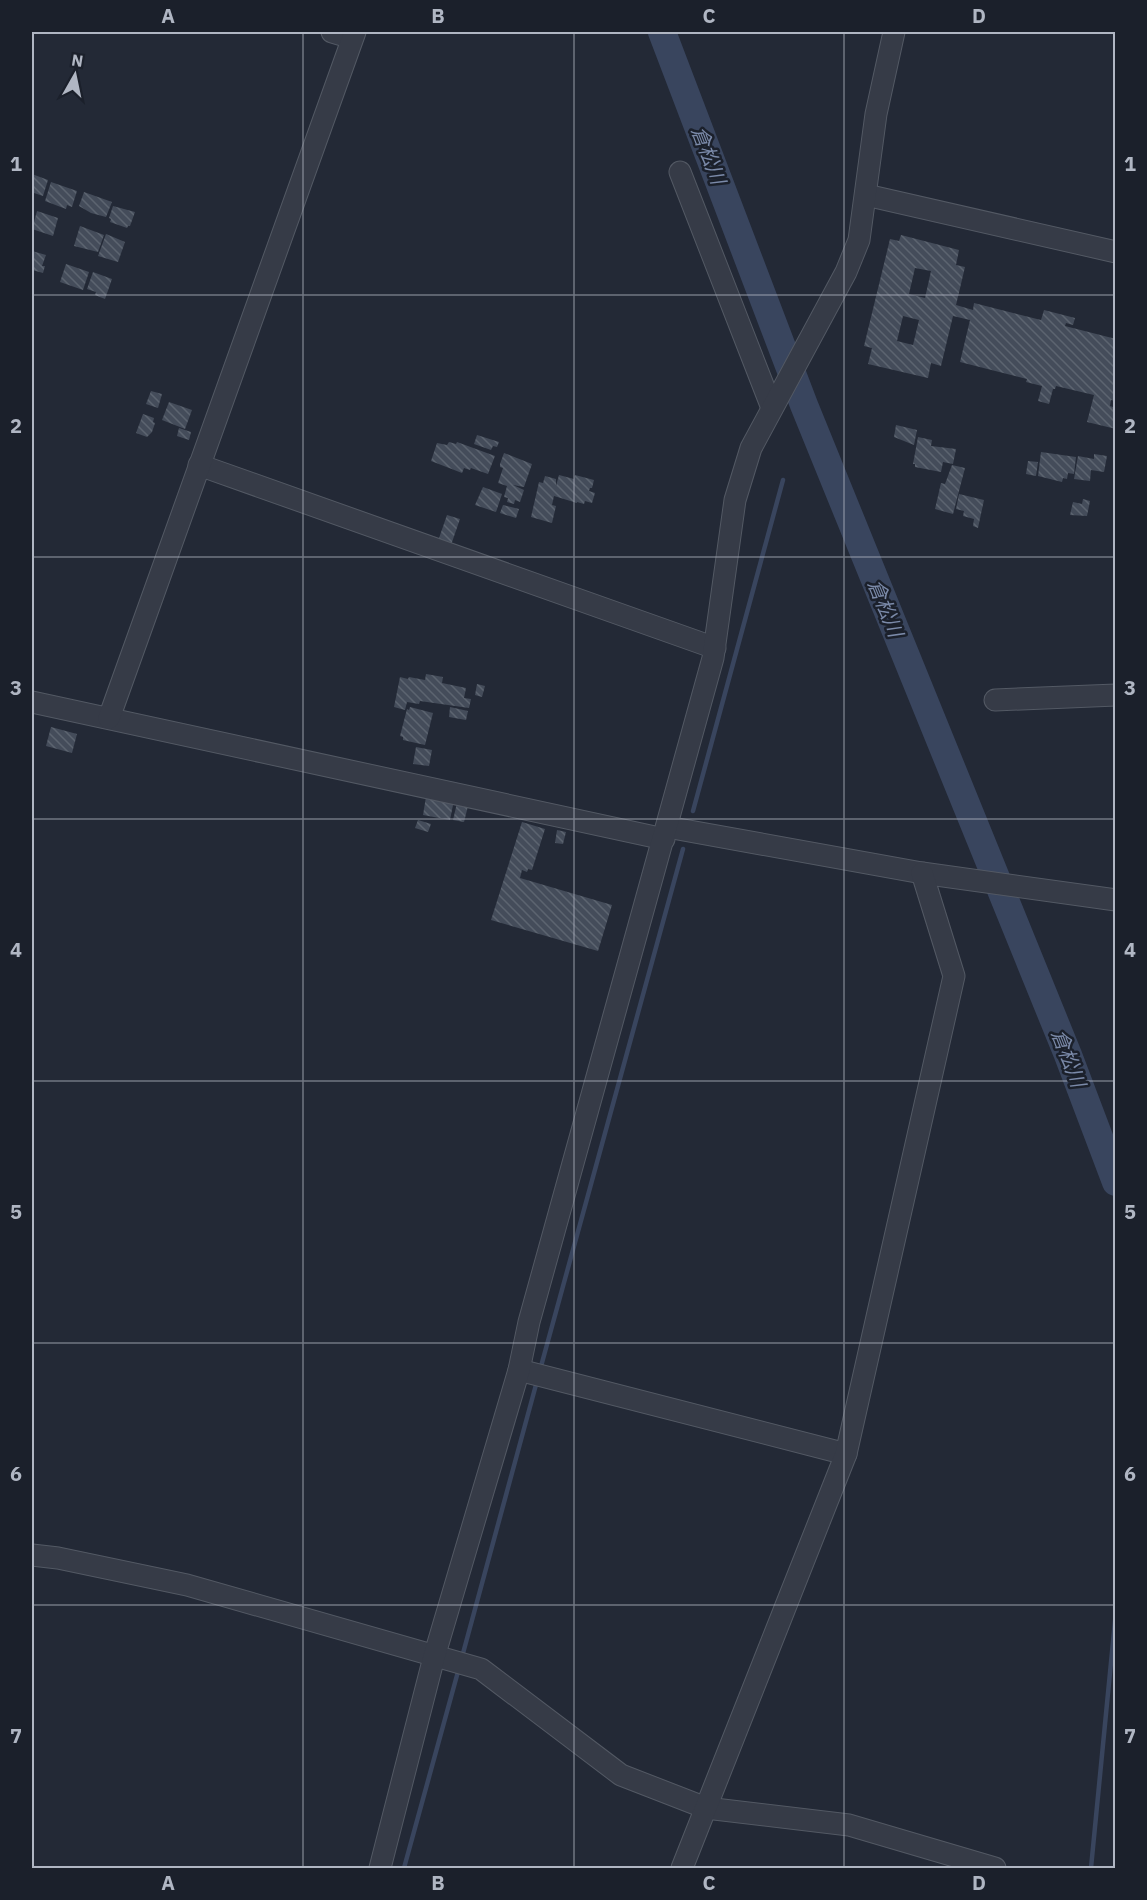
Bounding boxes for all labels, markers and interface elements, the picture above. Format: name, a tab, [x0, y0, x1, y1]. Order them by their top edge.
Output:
text: A	[161, 2, 175, 29]
text: B	[431, 2, 445, 29]
text: C	[702, 2, 716, 29]
text: D	[972, 2, 986, 29]
north arrow	[45, 45, 105, 105]
text: N	[70, 49, 85, 71]
water label: 倉松川	[686, 122, 733, 190]
text: 1	[10, 150, 22, 177]
text: 1	[1124, 150, 1136, 177]
text: 2	[10, 412, 22, 439]
text: 2	[1124, 412, 1136, 439]
water label: 倉松川	[862, 575, 911, 643]
text: 3	[10, 674, 22, 701]
text: 3	[1124, 674, 1136, 701]
text: 4	[10, 936, 22, 963]
text: 4	[1124, 936, 1136, 963]
water label: 倉松川	[1046, 1025, 1093, 1093]
text: 5	[10, 1198, 22, 1225]
text: 5	[1124, 1198, 1136, 1225]
text: 6	[10, 1460, 22, 1487]
text: 6	[1124, 1460, 1136, 1487]
text: 7	[10, 1722, 22, 1749]
text: 7	[1124, 1722, 1136, 1749]
text: A	[161, 1869, 175, 1896]
text: B	[431, 1869, 445, 1896]
text: C	[702, 1869, 716, 1896]
text: D	[972, 1869, 986, 1896]

